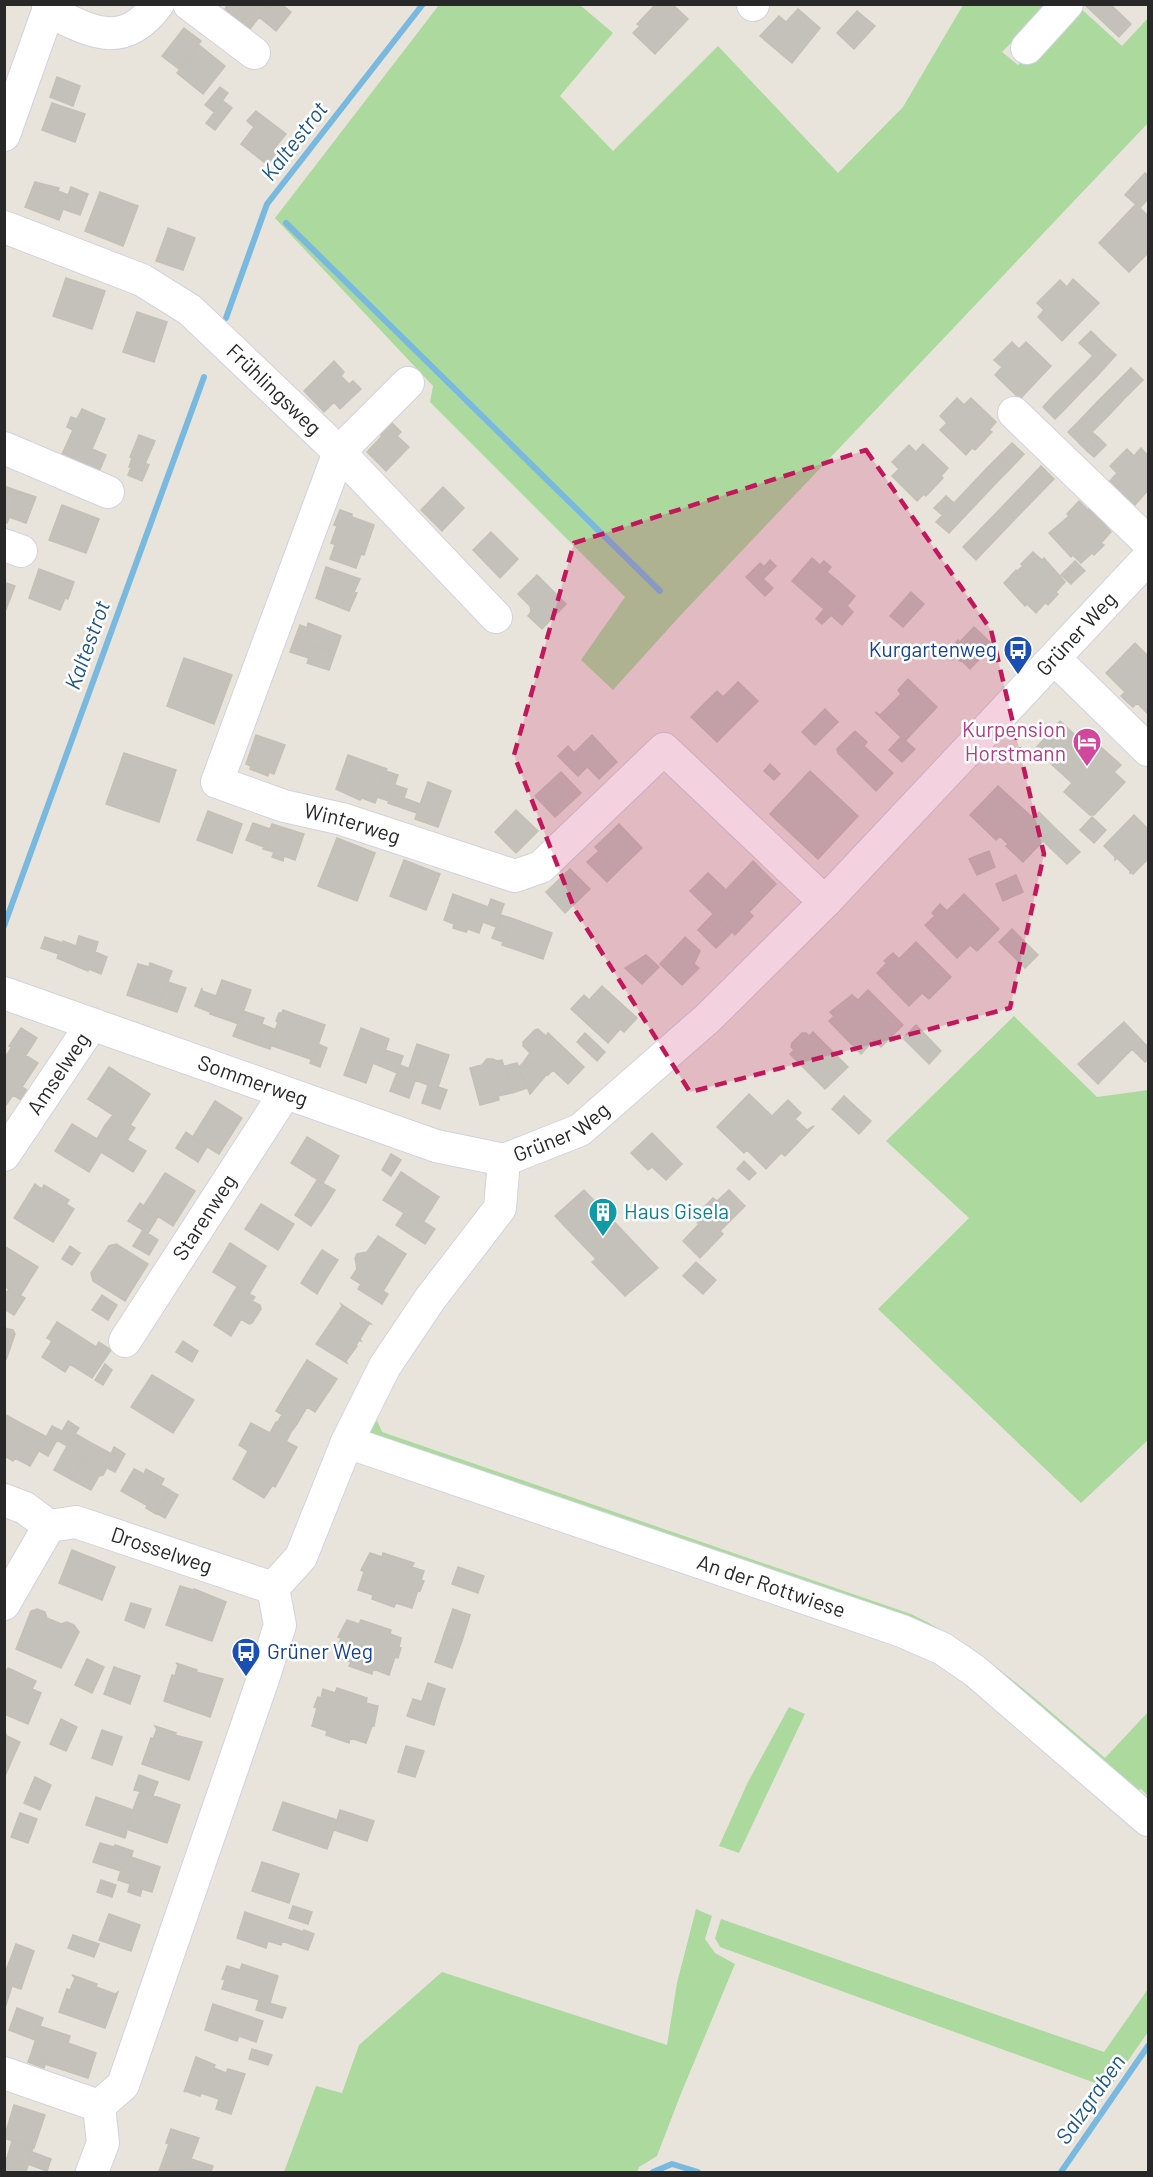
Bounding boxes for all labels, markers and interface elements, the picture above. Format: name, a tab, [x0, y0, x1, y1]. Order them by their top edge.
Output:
water label: Kaltestrot	[254, 96, 332, 185]
street label: Frühlingsweg	[222, 338, 327, 440]
street label: Grüner Weg	[1030, 586, 1121, 680]
water label: Kaltestrot	[58, 596, 114, 693]
bus stop icon: Kurgartenweg	[1002, 634, 1034, 676]
place label: Kurgartenweg	[869, 636, 997, 661]
place label: Kurpension Horstmann	[962, 716, 1066, 765]
hotel icon: Kurpension Horstmann	[1071, 726, 1103, 768]
street label: Winterweg	[302, 797, 404, 848]
street label: Amselweg	[21, 1027, 94, 1119]
street label: Sommerweg	[195, 1049, 312, 1111]
street label: Grüner Weg	[509, 1096, 614, 1166]
street label: Starenweg	[166, 1169, 240, 1265]
building icon: Haus Gisela	[587, 1196, 619, 1238]
place label: Haus Gisela	[624, 1198, 729, 1223]
street label: Drosselweg	[108, 1521, 216, 1578]
street label: An der Rottwiese	[694, 1548, 849, 1622]
bus stop icon: Grüner Weg	[230, 1636, 262, 1678]
place label: Grüner Weg	[267, 1638, 373, 1663]
water label: Salzgraben	[1049, 2049, 1130, 2148]

